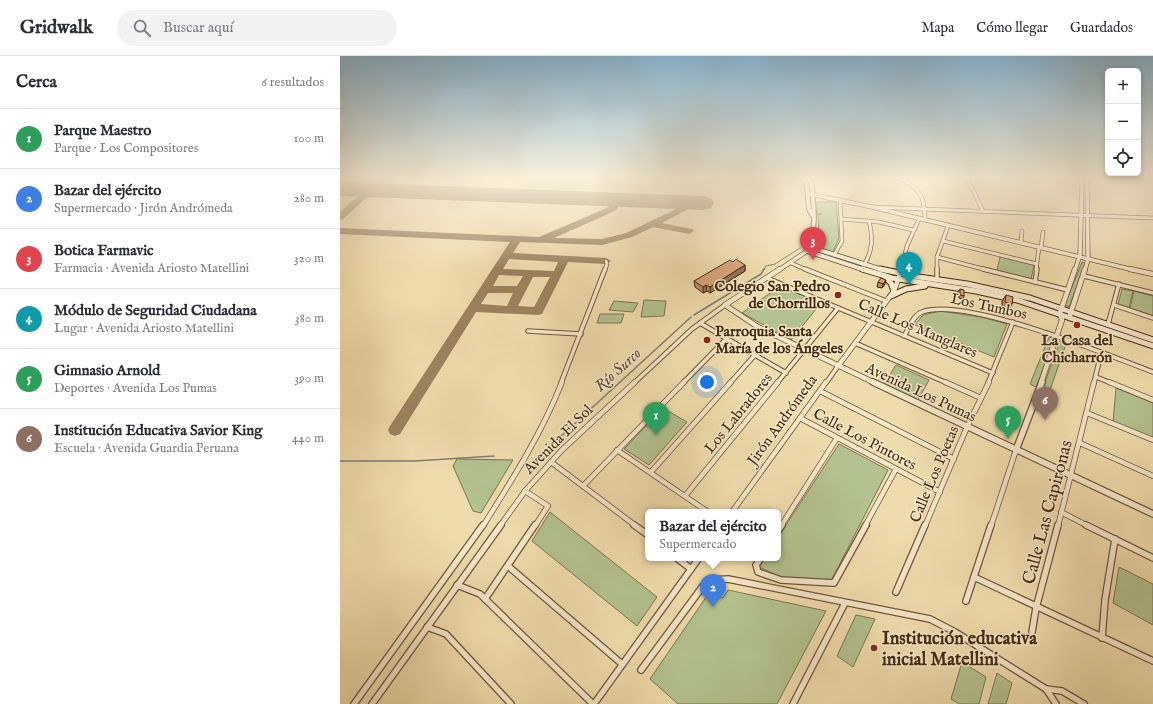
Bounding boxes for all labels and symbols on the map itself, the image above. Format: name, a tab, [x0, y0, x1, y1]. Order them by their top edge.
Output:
pin: 3	[800, 227, 826, 260]
pin: 4	[896, 252, 922, 285]
place label: Colegio San Pedro de Chorrillos	[715, 277, 831, 313]
street label: Los Tumbos	[949, 289, 1029, 324]
marker: Colegio San Pedro de Chorrillos	[833, 290, 843, 300]
street label: Calle Los Manglares	[855, 295, 980, 362]
marker: La Casa del Chicharrón	[1072, 320, 1082, 330]
place label: Parroquia Santa María de los Ángeles	[715, 322, 844, 358]
place label: La Casa del Chicharrón	[1041, 331, 1114, 367]
marker: Parroquia Santa María de los Ángeles	[702, 335, 712, 345]
water label: Río Surco	[591, 344, 646, 397]
street label: Avenida Los Pumas	[861, 358, 979, 426]
street label: Los Labradores	[700, 369, 777, 457]
street label: Jirón Andrómeda	[742, 371, 822, 471]
your location	[697, 372, 717, 392]
pin: 6	[1032, 387, 1058, 420]
street label: Avenida El Sol	[519, 400, 598, 479]
pin: 1	[643, 402, 669, 435]
street label: Calle Los Pintores	[810, 404, 920, 475]
pin: 5	[995, 406, 1021, 439]
street label: Calle Los Poetas	[906, 423, 963, 525]
street label: Calle Las Capironas	[1018, 438, 1079, 587]
pin: 2	[700, 574, 726, 607]
place label: Institución educativa inicial Matellini	[882, 628, 1038, 672]
marker: Institución educativa inicial Matellini	[869, 643, 879, 653]

